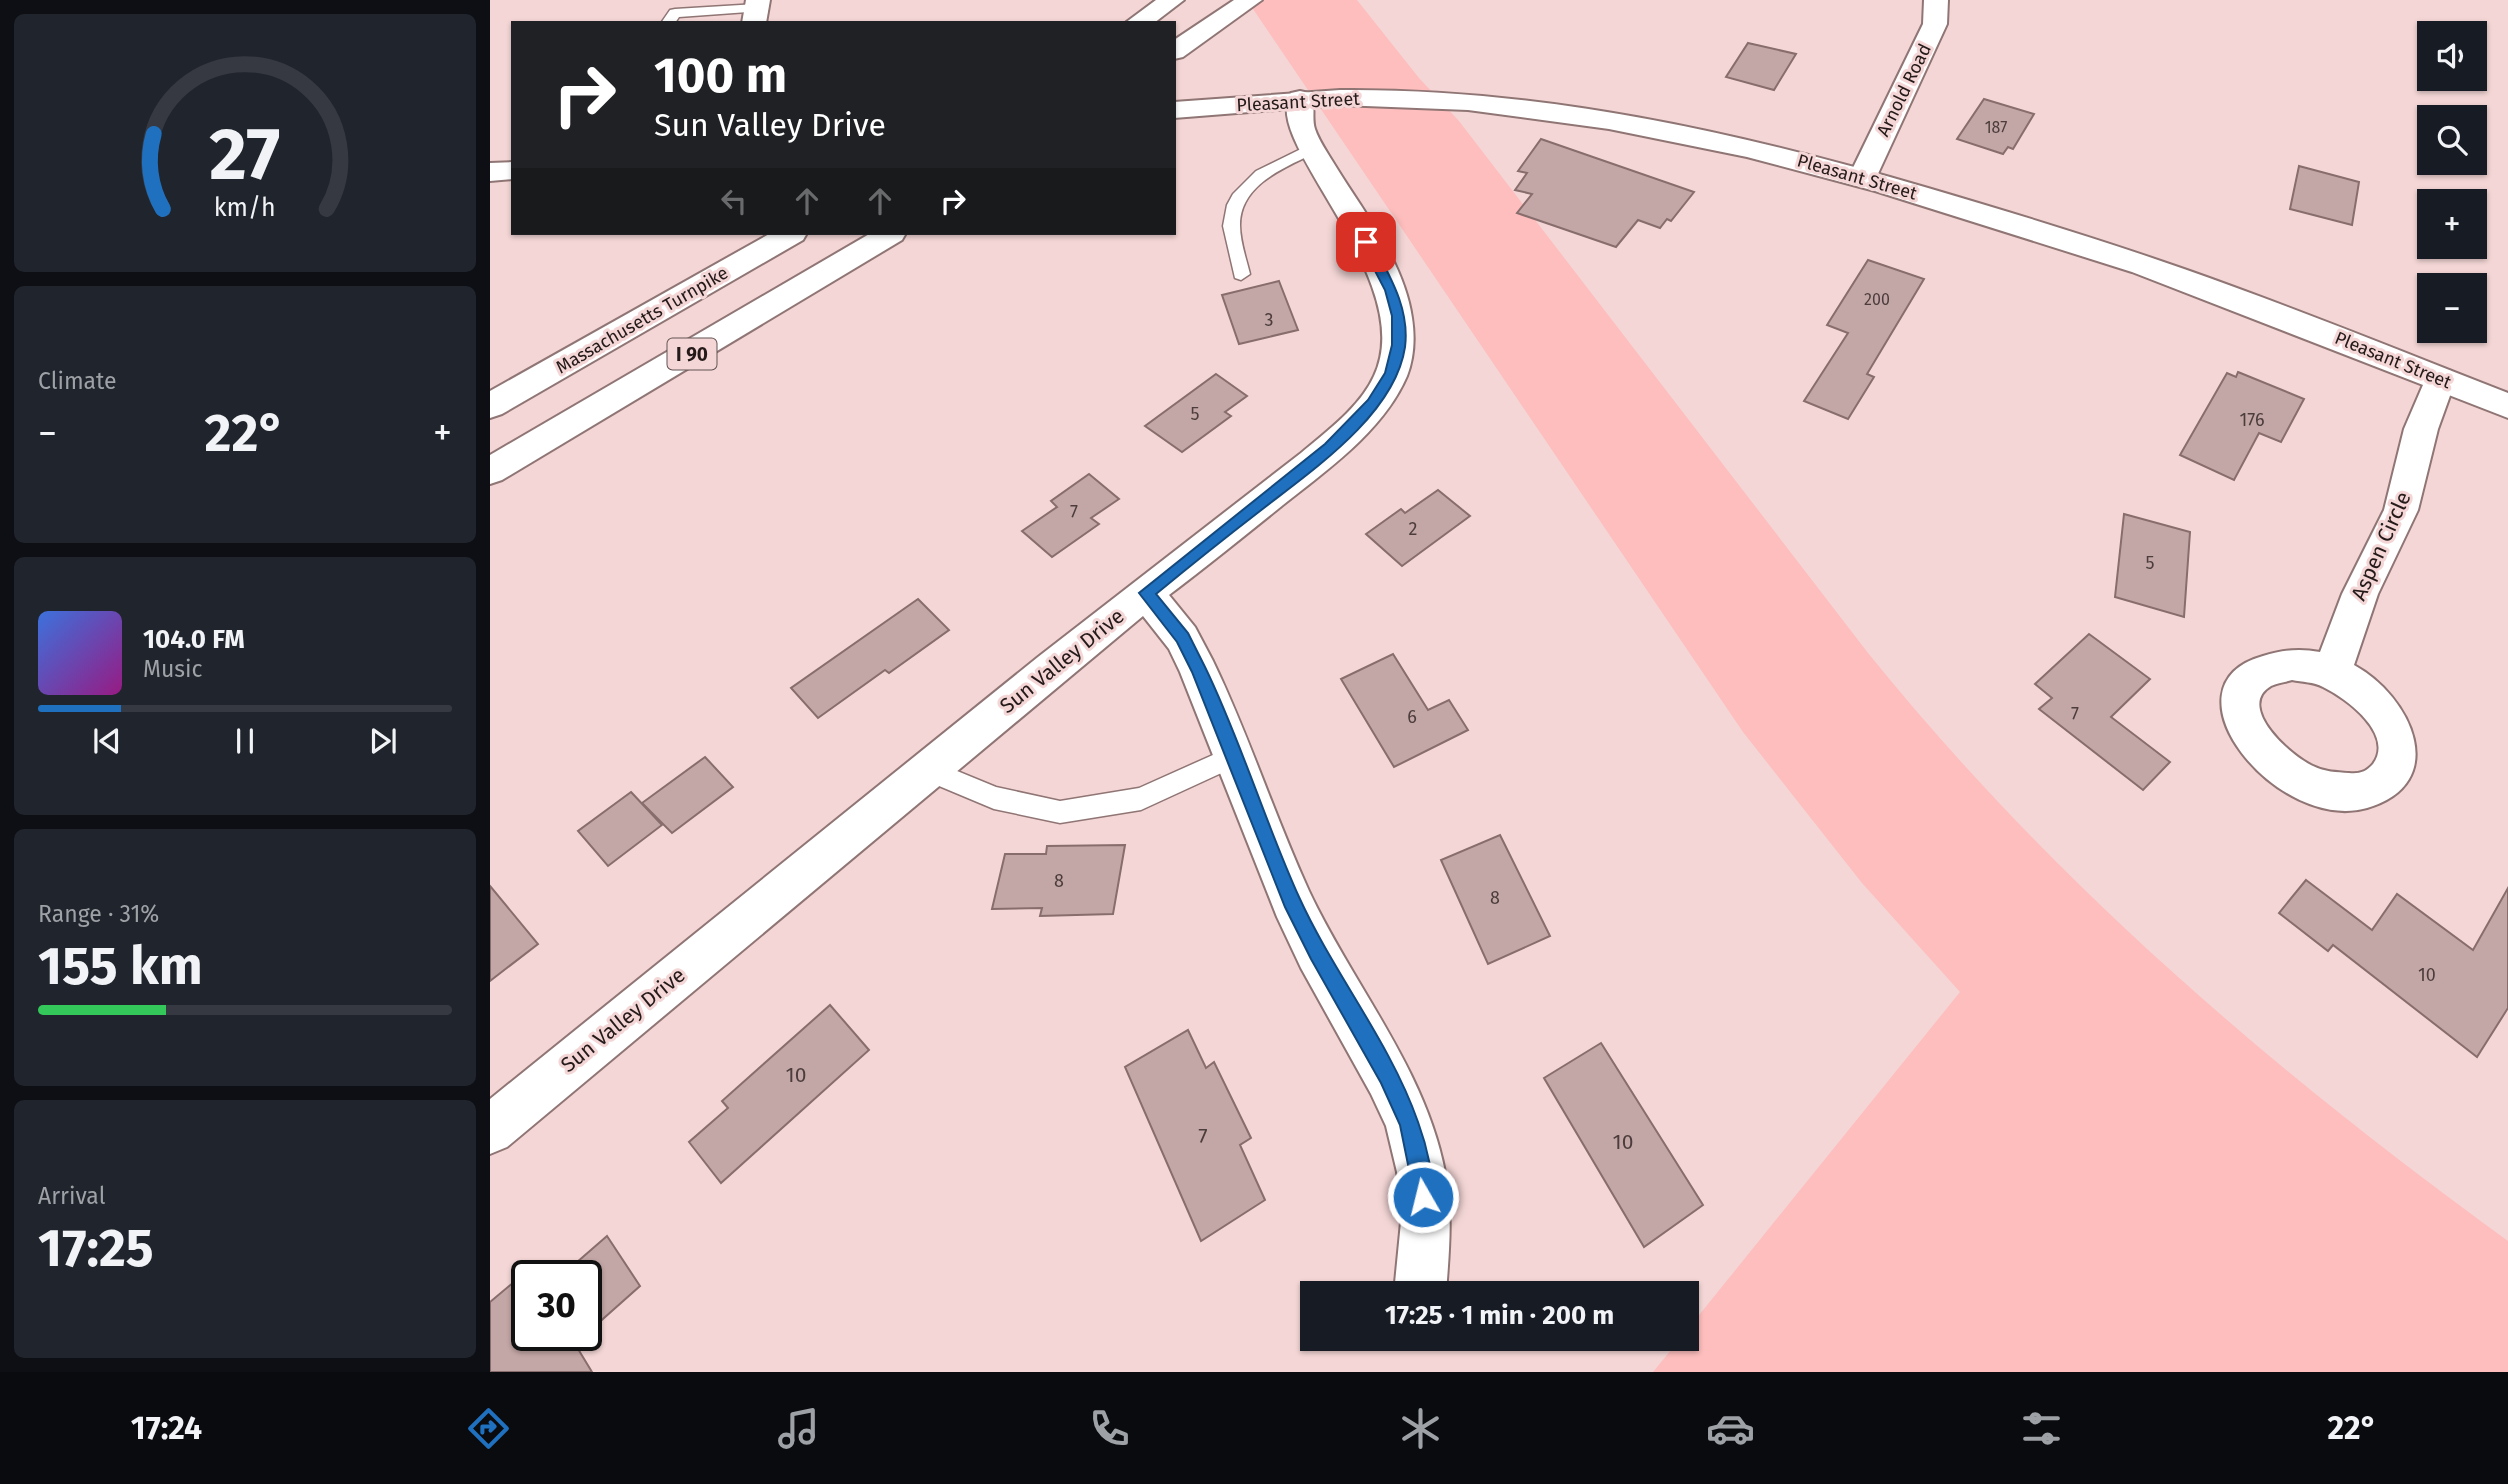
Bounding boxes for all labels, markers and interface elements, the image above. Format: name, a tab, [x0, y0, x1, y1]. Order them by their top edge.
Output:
map controls	[2417, 21, 2487, 343]
button: sound	[2417, 21, 2487, 91]
street label: Arnold Road	[1872, 40, 1936, 140]
text: 100 m	[654, 46, 787, 105]
icon: right	[539, 49, 630, 140]
street label: Pleasant Street	[1236, 88, 1361, 116]
button: search	[2417, 105, 2487, 175]
text: Sun Valley Drive	[654, 106, 886, 144]
text: 27	[210, 111, 280, 198]
house number: 187	[1985, 118, 2007, 137]
street label: Pleasant Street	[1795, 149, 1920, 205]
icon: left	[715, 182, 753, 220]
icon: ahead	[788, 182, 826, 220]
icon: ahead	[861, 182, 899, 220]
icon: right	[934, 182, 972, 220]
button: +	[2417, 189, 2487, 259]
text: km/h	[214, 193, 276, 223]
pin	[1336, 212, 1396, 272]
icon: arrive	[1347, 223, 1385, 261]
street label: Massachusetts Turnpike	[552, 262, 732, 378]
button: −	[2417, 273, 2487, 343]
house number: 200	[1864, 290, 1890, 309]
house number: 3	[1265, 309, 1273, 331]
street label: Pleasant Street	[2332, 327, 2455, 393]
road number: I 90	[668, 338, 717, 370]
text: Climate	[38, 367, 117, 395]
text: 22°	[205, 402, 285, 465]
house number: 5	[1190, 403, 1200, 425]
house number: 176	[2240, 409, 2264, 431]
text: −	[38, 410, 57, 456]
text: +	[433, 410, 452, 456]
street label: Aspen Circle	[2345, 488, 2417, 604]
house number: 7	[1070, 501, 1078, 523]
house number: 2	[1409, 518, 1418, 540]
house number: 5	[2145, 552, 2155, 574]
street label: Sun Valley Drive	[995, 603, 1129, 719]
text: 104.0 FM	[143, 624, 245, 655]
text: Music	[143, 655, 203, 683]
house number: 7	[2071, 703, 2079, 725]
house number: 6	[1407, 706, 1417, 728]
icon: previous	[88, 722, 126, 760]
icon: pause	[226, 722, 264, 760]
icon: next	[364, 722, 402, 760]
house number: 8	[1054, 870, 1064, 892]
house number: 8	[1490, 887, 1500, 909]
text: Range · 31%	[38, 900, 159, 928]
text: 155 km	[38, 935, 203, 998]
street label: Sun Valley Drive	[556, 962, 690, 1078]
house number: 10	[2418, 964, 2436, 986]
house number: 10	[786, 1062, 806, 1088]
house number: 7	[1198, 1123, 1208, 1149]
house number: 10	[1613, 1129, 1633, 1155]
position arrow	[1386, 1160, 1460, 1234]
text: Arrival	[38, 1182, 105, 1210]
text: 17:25	[38, 1217, 154, 1280]
speed limit sign: 30	[511, 1260, 602, 1351]
text: 17:25 · 1 min · 200 m	[1385, 1300, 1614, 1331]
icon: directions	[464, 1404, 513, 1453]
icon: music	[774, 1404, 823, 1453]
icon: phone	[1085, 1404, 1134, 1453]
icon: climate	[1396, 1404, 1445, 1453]
icon: car	[1706, 1404, 1755, 1453]
icon: filters	[2017, 1404, 2066, 1453]
text: 17:24	[131, 1409, 202, 1447]
text: 22°	[2327, 1409, 2377, 1447]

